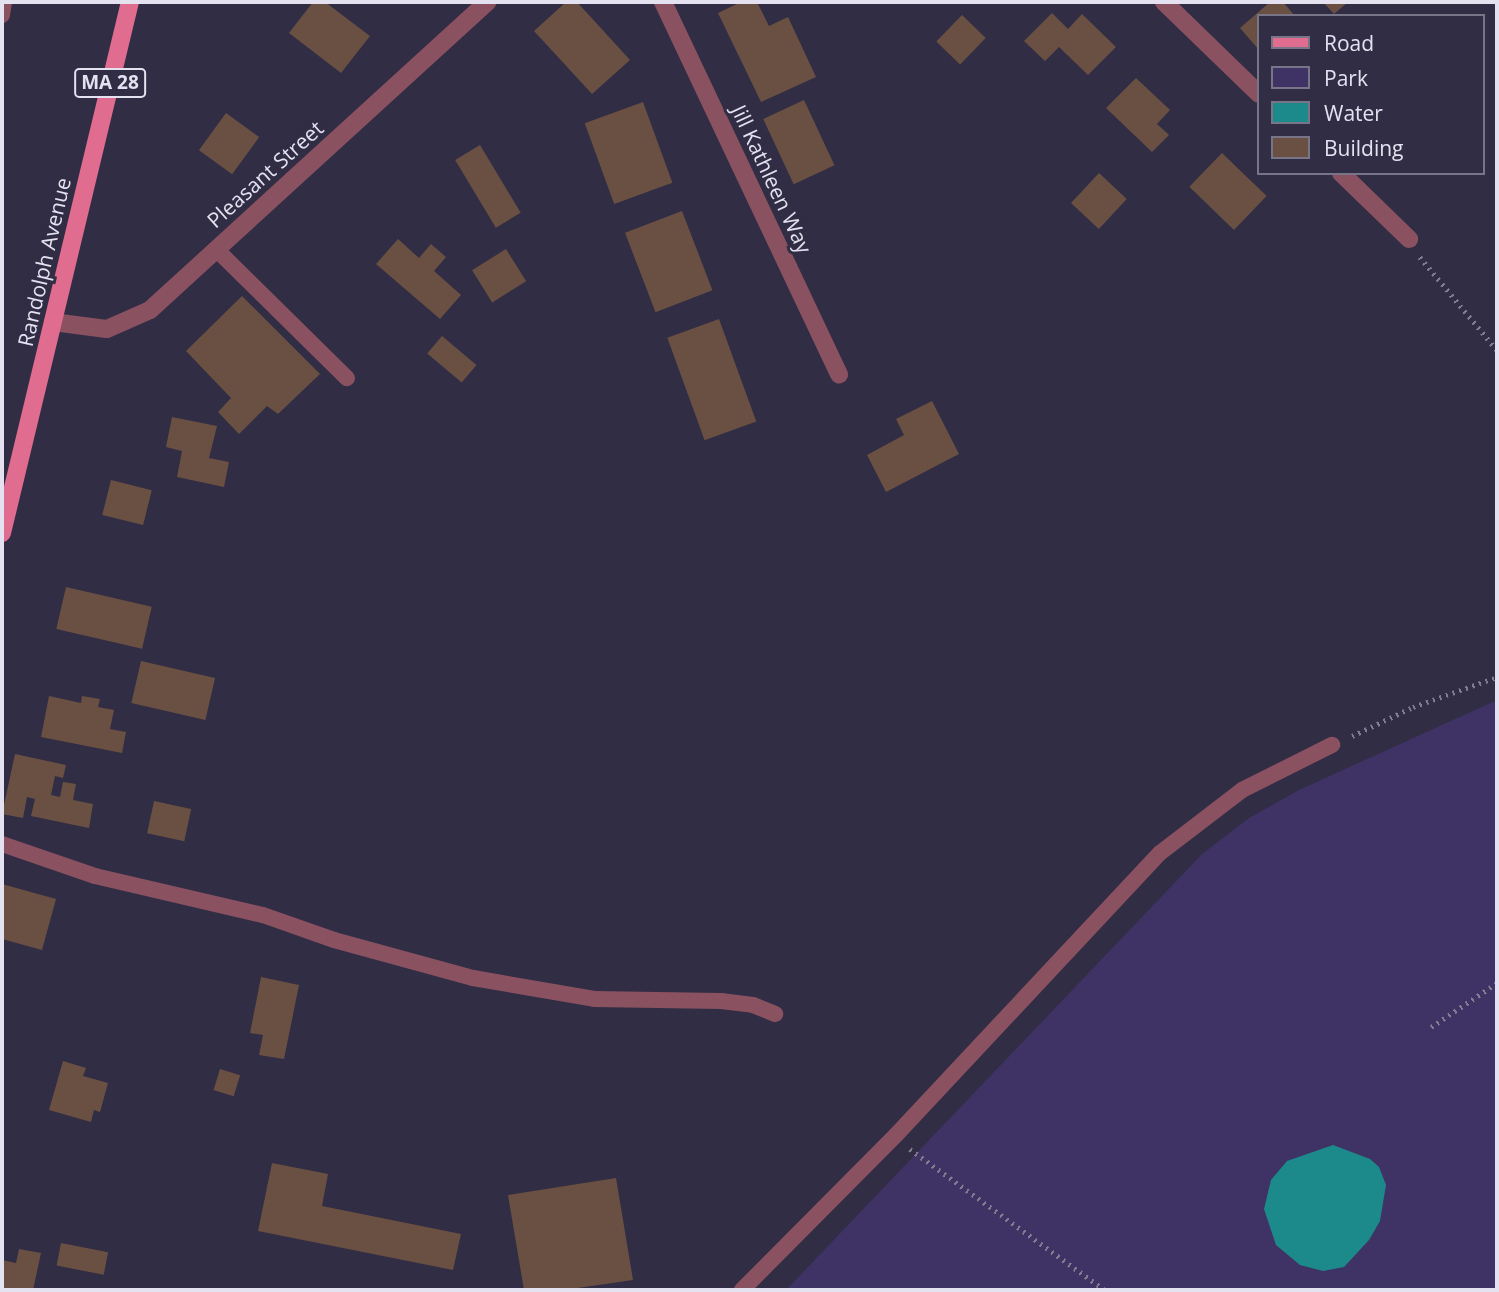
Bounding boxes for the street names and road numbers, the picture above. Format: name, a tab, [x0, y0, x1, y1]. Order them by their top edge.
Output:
road number: MA 28	[73, 68, 147, 99]
street label: Jill Kathleen Way	[727, 101, 817, 257]
street label: Pleasant Street	[202, 115, 328, 233]
street label: Randolph Avenue	[12, 175, 76, 349]

